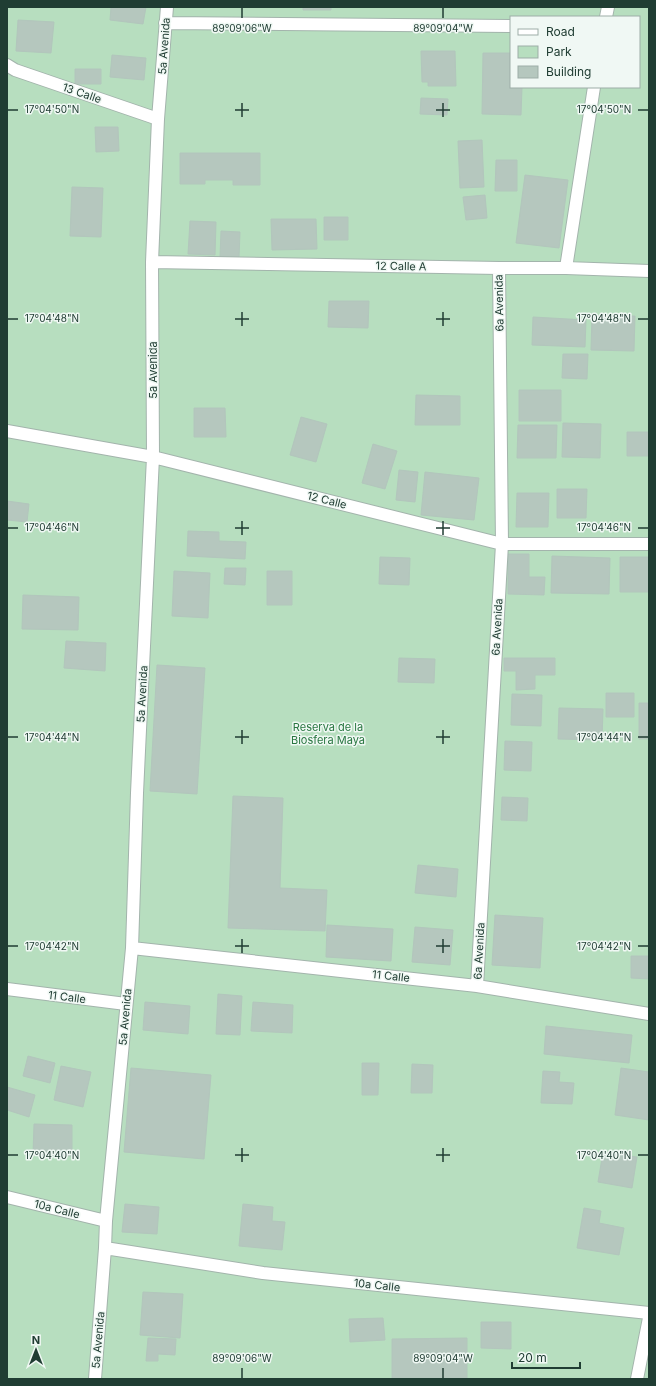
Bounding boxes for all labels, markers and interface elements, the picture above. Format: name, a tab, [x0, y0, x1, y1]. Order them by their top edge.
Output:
legend	[510, 16, 640, 88]
street label: 5a Avenida	[155, 17, 173, 75]
text: 89°09'06"W	[212, 22, 272, 34]
text: 89°09'04"W	[413, 22, 473, 34]
text: Road	[546, 24, 575, 39]
text: Park	[546, 44, 572, 59]
text: Building	[546, 64, 591, 79]
street label: 13 Calle	[61, 80, 103, 106]
text: 17°04'50"N	[25, 103, 79, 115]
text: 17°04'50"N	[577, 103, 631, 115]
street label: 12 Calle A	[375, 259, 427, 273]
street label: 6a Avenida	[492, 274, 506, 332]
text: 17°04'48"N	[25, 312, 79, 324]
text: 17°04'48"N	[577, 312, 631, 324]
street label: 5a Avenida	[146, 341, 160, 399]
street label: 12 Calle	[306, 488, 348, 512]
text: 17°04'46"N	[25, 521, 79, 533]
text: 17°04'46"N	[577, 521, 631, 533]
street label: 6a Avenida	[489, 598, 505, 656]
street label: 5a Avenida	[134, 665, 150, 723]
park label: Reserva de la Biosfera Maya	[291, 720, 365, 747]
text: 17°04'44"N	[25, 731, 79, 743]
text: 17°04'44"N	[577, 731, 631, 743]
street label: 6a Avenida	[471, 922, 487, 980]
text: 17°04'42"N	[25, 940, 79, 952]
text: 17°04'42"N	[577, 940, 631, 952]
street label: 11 Calle	[371, 967, 411, 985]
street label: 11 Calle	[47, 988, 87, 1006]
street label: 5a Avenida	[116, 988, 134, 1046]
text: 17°04'40"N	[25, 1149, 79, 1161]
text: 17°04'40"N	[577, 1149, 631, 1161]
street label: 10a Calle	[33, 1197, 81, 1221]
street label: 10a Calle	[353, 1276, 401, 1294]
street label: 5a Avenida	[89, 1311, 107, 1369]
north arrow	[16, 1330, 56, 1370]
text: N	[32, 1333, 40, 1347]
scale bar	[512, 1344, 580, 1370]
text: 20 m	[518, 1350, 547, 1365]
text: 89°09'06"W	[212, 1352, 272, 1364]
text: 89°09'04"W	[413, 1352, 473, 1364]

